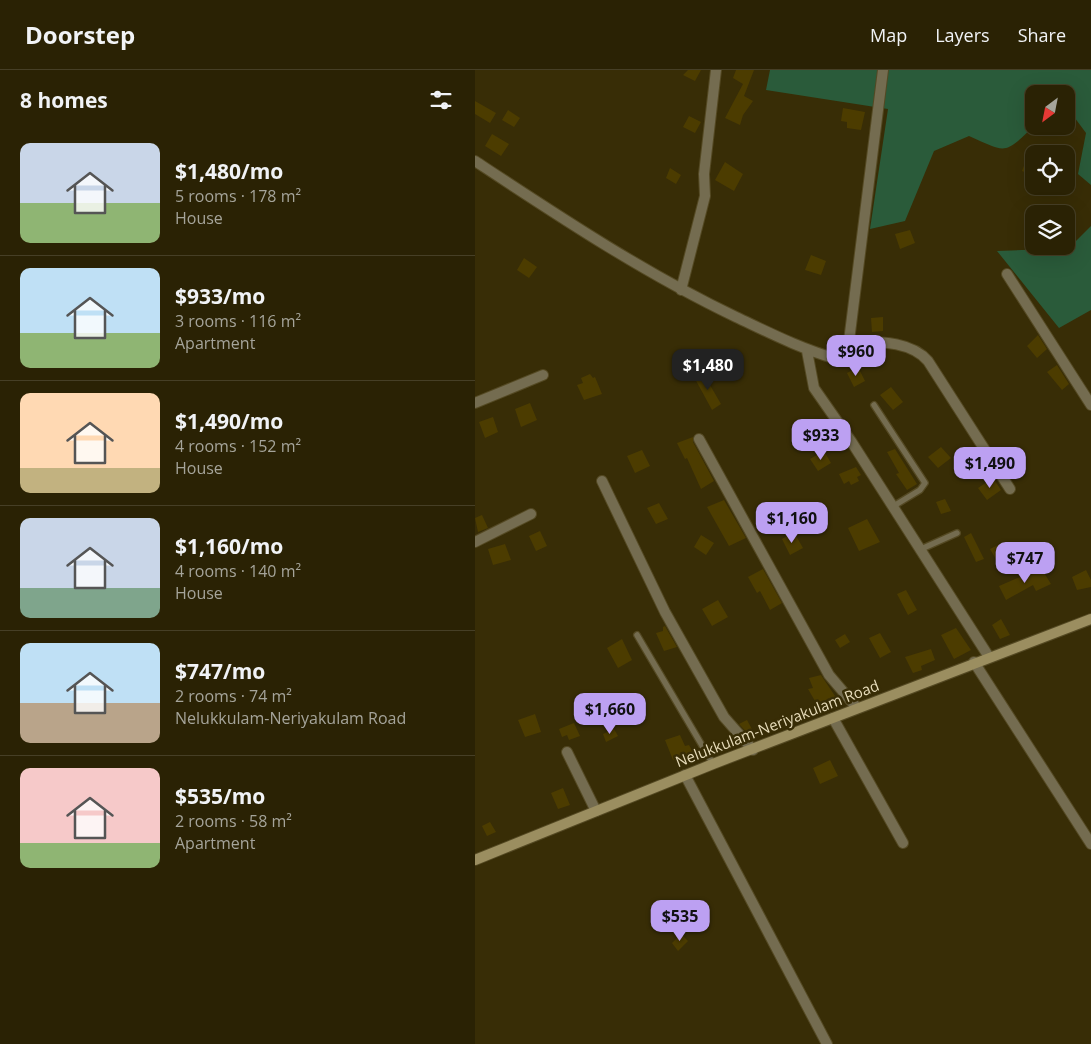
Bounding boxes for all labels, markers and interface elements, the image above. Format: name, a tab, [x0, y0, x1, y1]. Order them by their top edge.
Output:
text: Doorstep	[25, 18, 135, 51]
text: Map	[870, 23, 907, 47]
text: Layers	[935, 23, 990, 47]
text: Share	[1018, 23, 1066, 47]
north arrow	[1025, 85, 1075, 135]
map controls	[1025, 85, 1075, 255]
text: 8 homes	[20, 86, 108, 114]
icon: filters	[427, 86, 455, 114]
button: locate	[1025, 145, 1075, 195]
text: $1,480/mo	[175, 157, 283, 185]
icon: home	[60, 163, 120, 223]
text: 5 rooms · 178 m²	[175, 185, 301, 207]
button: layers	[1025, 205, 1075, 255]
text: House	[175, 207, 223, 229]
text: $933/mo	[175, 282, 265, 310]
icon: home	[60, 288, 120, 348]
text: 3 rooms · 116 m²	[175, 310, 301, 332]
text: Apartment	[175, 332, 255, 354]
pin: $960	[826, 334, 886, 377]
text: $960	[838, 340, 874, 362]
pin: $1,480	[667, 348, 749, 391]
text: $1,480	[683, 354, 733, 376]
text: $1,490/mo	[175, 407, 283, 435]
icon: home	[60, 413, 120, 473]
pin: $933	[791, 418, 851, 461]
text: $933	[803, 424, 839, 446]
text: 4 rooms · 152 m²	[175, 435, 301, 457]
pin: $1,490	[949, 446, 1031, 489]
text: $1,490	[965, 452, 1015, 474]
text: House	[175, 457, 223, 479]
pin: $1,160	[751, 502, 833, 544]
text: $1,160	[767, 507, 817, 529]
text: $1,160/mo	[175, 532, 283, 560]
icon: home	[60, 538, 120, 598]
pin: $747	[995, 542, 1055, 584]
text: $747	[1007, 547, 1043, 569]
text: 4 rooms · 140 m²	[175, 560, 301, 582]
text: House	[175, 582, 223, 604]
text: $747/mo	[175, 657, 265, 685]
icon: home	[60, 663, 120, 723]
street label: Nelukkulam-Neriyakulam Road	[672, 675, 882, 771]
text: 2 rooms · 74 m²	[175, 685, 292, 707]
pin: $1,660	[569, 692, 651, 735]
text: $1,660	[585, 698, 635, 720]
text: Nelukkulam-Neriyakulam Road	[175, 707, 406, 729]
text: $535/mo	[175, 782, 265, 810]
icon: home	[60, 788, 120, 848]
text: 2 rooms · 58 m²	[175, 810, 292, 832]
text: Apartment	[175, 832, 255, 854]
pin: $535	[650, 900, 710, 942]
text: $535	[662, 905, 698, 927]

